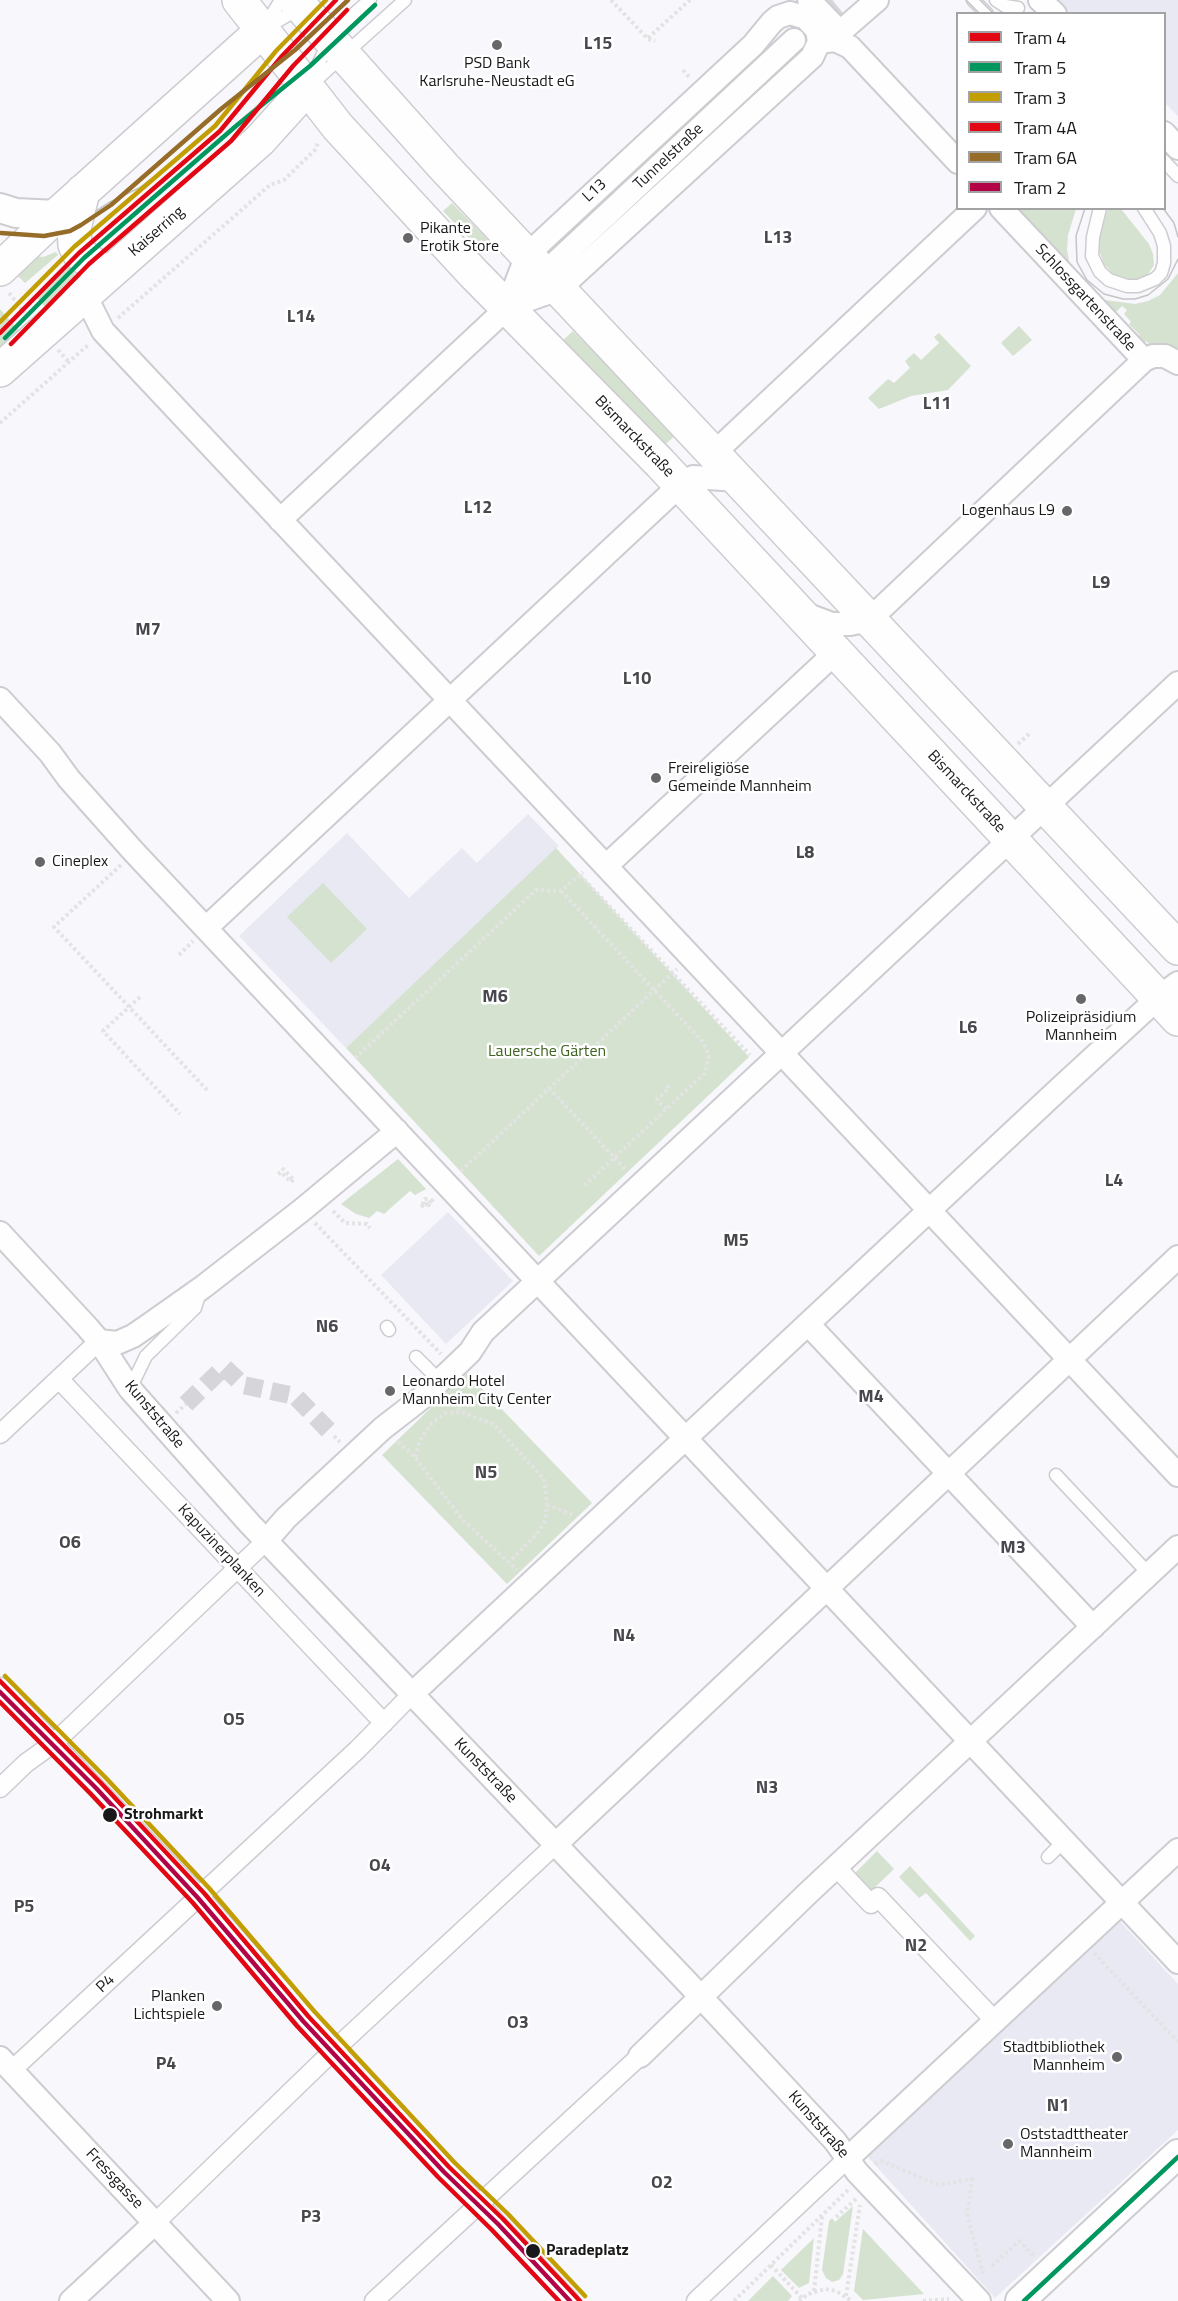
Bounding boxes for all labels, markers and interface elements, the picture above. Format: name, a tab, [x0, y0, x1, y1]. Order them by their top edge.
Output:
legend	[956, 12, 1166, 210]
text: Tram 4	[1014, 24, 1066, 51]
district label: L15	[584, 34, 612, 56]
marker: PSD Bank Karlsruhe-Neustadt eG	[490, 38, 504, 52]
place label: PSD Bank Karlsruhe-Neustadt eG	[419, 54, 575, 92]
text: Tram 5	[1014, 54, 1066, 81]
text: Tram 3	[1014, 84, 1066, 111]
text: Tram 4A	[1014, 114, 1077, 141]
street label: Tunnelstraße	[630, 120, 708, 194]
text: Tram 6A	[1014, 144, 1077, 171]
text: Tram 2	[1014, 174, 1066, 201]
street label: L13	[579, 175, 611, 207]
street label: Kaiserring	[125, 203, 189, 261]
place label: Pikante Erotik Store	[420, 219, 499, 257]
district label: L13	[764, 228, 792, 250]
marker: Pikante Erotik Store	[401, 231, 415, 245]
street label: Schlossgartenstraße	[1031, 241, 1139, 355]
district label: L14	[287, 307, 315, 329]
street label: Bismarckstraße	[590, 392, 678, 482]
district label: L11	[923, 394, 951, 416]
district label: L12	[464, 498, 492, 520]
place label: Logenhaus L9	[961, 501, 1055, 521]
marker: Logenhaus L9	[1060, 504, 1074, 518]
district label: L9	[1092, 573, 1110, 595]
district label: M7	[135, 620, 161, 642]
district label: L10	[623, 669, 651, 691]
street label: Bismarckstraße	[923, 747, 1009, 837]
place label: Freireligiöse Gemeinde Mannheim	[668, 759, 812, 797]
marker: Freireligiöse Gemeinde Mannheim	[649, 771, 663, 785]
district label: L8	[796, 843, 814, 865]
place label: Cineplex	[52, 852, 108, 872]
marker: Cineplex	[33, 855, 47, 869]
district label: M6	[482, 987, 508, 1009]
marker: Polizeipräsidium Mannheim	[1074, 992, 1088, 1006]
place label: Polizeipräsidium Mannheim	[1026, 1008, 1136, 1046]
district label: L6	[959, 1018, 977, 1040]
park label: Lauersche Gärten	[488, 1042, 606, 1062]
district label: L4	[1105, 1171, 1123, 1193]
district label: M5	[723, 1231, 749, 1253]
district label: N6	[316, 1317, 338, 1339]
place label: Leonardo Hotel Mannheim City Center	[402, 1372, 551, 1410]
street label: Kunststraße	[120, 1377, 188, 1453]
marker: Leonardo Hotel Mannheim City Center	[383, 1384, 397, 1398]
district label: M4	[858, 1387, 884, 1409]
district label: N5	[475, 1463, 497, 1485]
street label: Kapuzinerplanken	[173, 1501, 269, 1601]
district label: O6	[59, 1533, 81, 1555]
district label: M3	[1000, 1538, 1026, 1560]
district label: N4	[613, 1626, 635, 1648]
district label: O5	[223, 1710, 245, 1732]
street label: Kunststraße	[449, 1735, 521, 1807]
district label: N3	[756, 1778, 778, 1800]
place label: Strohmarkt	[124, 1805, 203, 1825]
marker: Strohmarkt	[101, 1806, 119, 1824]
district label: O4	[369, 1856, 391, 1878]
district label: P5	[14, 1897, 34, 1919]
district label: N2	[905, 1936, 927, 1958]
street label: P4	[93, 1971, 119, 1997]
place label: Planken Lichtspiele	[133, 1987, 205, 2025]
marker: Planken Lichtspiele	[210, 1999, 224, 2013]
district label: O3	[507, 2013, 529, 2035]
place label: Stadtbibliothek Mannheim	[1003, 2038, 1105, 2076]
marker: Stadtbibliothek Mannheim	[1110, 2050, 1124, 2064]
district label: P4	[156, 2054, 176, 2076]
street label: Kunststraße	[784, 2087, 852, 2163]
district label: N1	[1047, 2096, 1069, 2118]
place label: Oststadttheater Mannheim	[1020, 2125, 1128, 2163]
marker: Oststadttheater Mannheim	[1001, 2137, 1015, 2151]
street label: Fressgasse	[81, 2145, 147, 2213]
district label: O2	[651, 2173, 673, 2195]
district label: P3	[301, 2207, 321, 2229]
place label: Paradeplatz	[546, 2241, 629, 2261]
marker: Paradeplatz	[524, 2242, 542, 2260]

